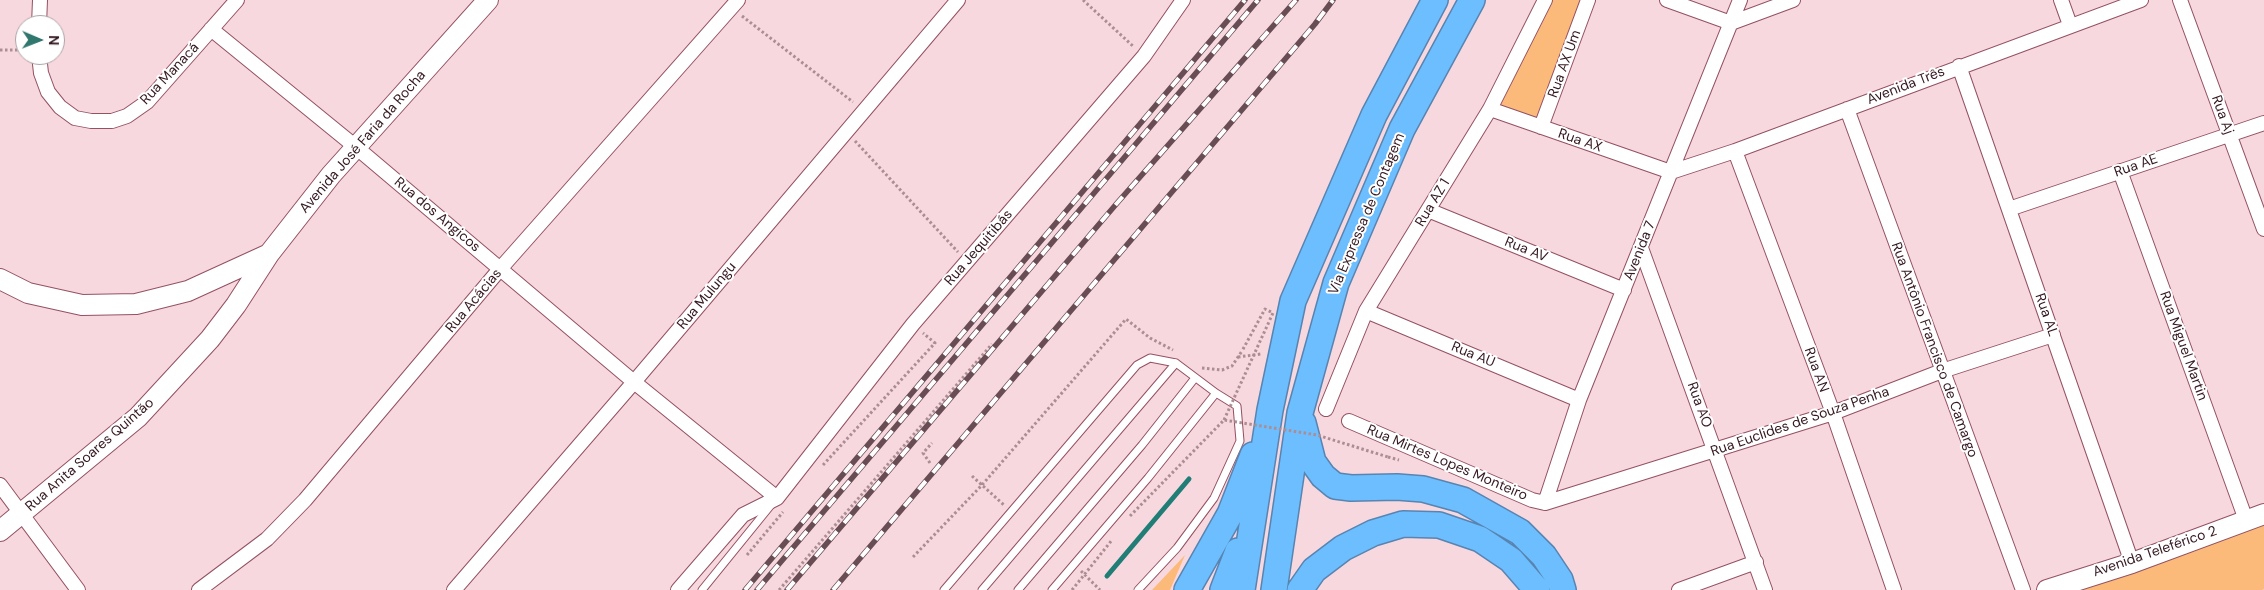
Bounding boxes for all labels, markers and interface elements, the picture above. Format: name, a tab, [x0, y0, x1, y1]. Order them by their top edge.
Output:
north arrow	[15, 15, 65, 65]
street label: Rua AX Um	[1545, 28, 1585, 100]
text: N	[45, 35, 63, 46]
street label: Rua Manacá	[137, 40, 203, 108]
street label: Avenida Três	[1865, 63, 1947, 109]
street label: Avenida José Faria da Rocha	[296, 67, 430, 217]
street label: Rua Aj	[2207, 93, 2237, 137]
street label: Rua AX	[1556, 126, 1604, 156]
street label: Via Expressa de Contagem	[1325, 131, 1409, 297]
street label: Rua AE	[2112, 151, 2160, 181]
street label: Rua dos Angicos	[390, 174, 484, 256]
street label: Rua AZ 1	[1412, 176, 1454, 230]
street label: Rua Jequitibás	[941, 207, 1017, 289]
street label: Avenida 7	[1620, 219, 1660, 283]
street label: Rua AV	[1502, 234, 1550, 266]
street label: Rua Antônio Francisco de Camargo	[1887, 240, 1981, 460]
street label: Rua Mulungu	[674, 259, 740, 333]
street label: Rua Acácias	[442, 266, 506, 336]
street label: Rua Miguel Martin	[2155, 289, 2211, 403]
street label: Rua AL	[2031, 291, 2061, 339]
street label: Rua AU	[1449, 339, 1497, 371]
street label: Rua AN	[1800, 345, 1832, 395]
street label: Rua AO	[1683, 380, 1715, 430]
street label: Rua Euclides de Souza Penha	[1709, 384, 1891, 460]
street label: Rua Anita Soares Quintão	[22, 395, 158, 515]
street label: Rua Mirtes Lopes Monteiro	[1364, 422, 1530, 504]
street label: Avenida Teleférico 2	[2091, 523, 2219, 581]

